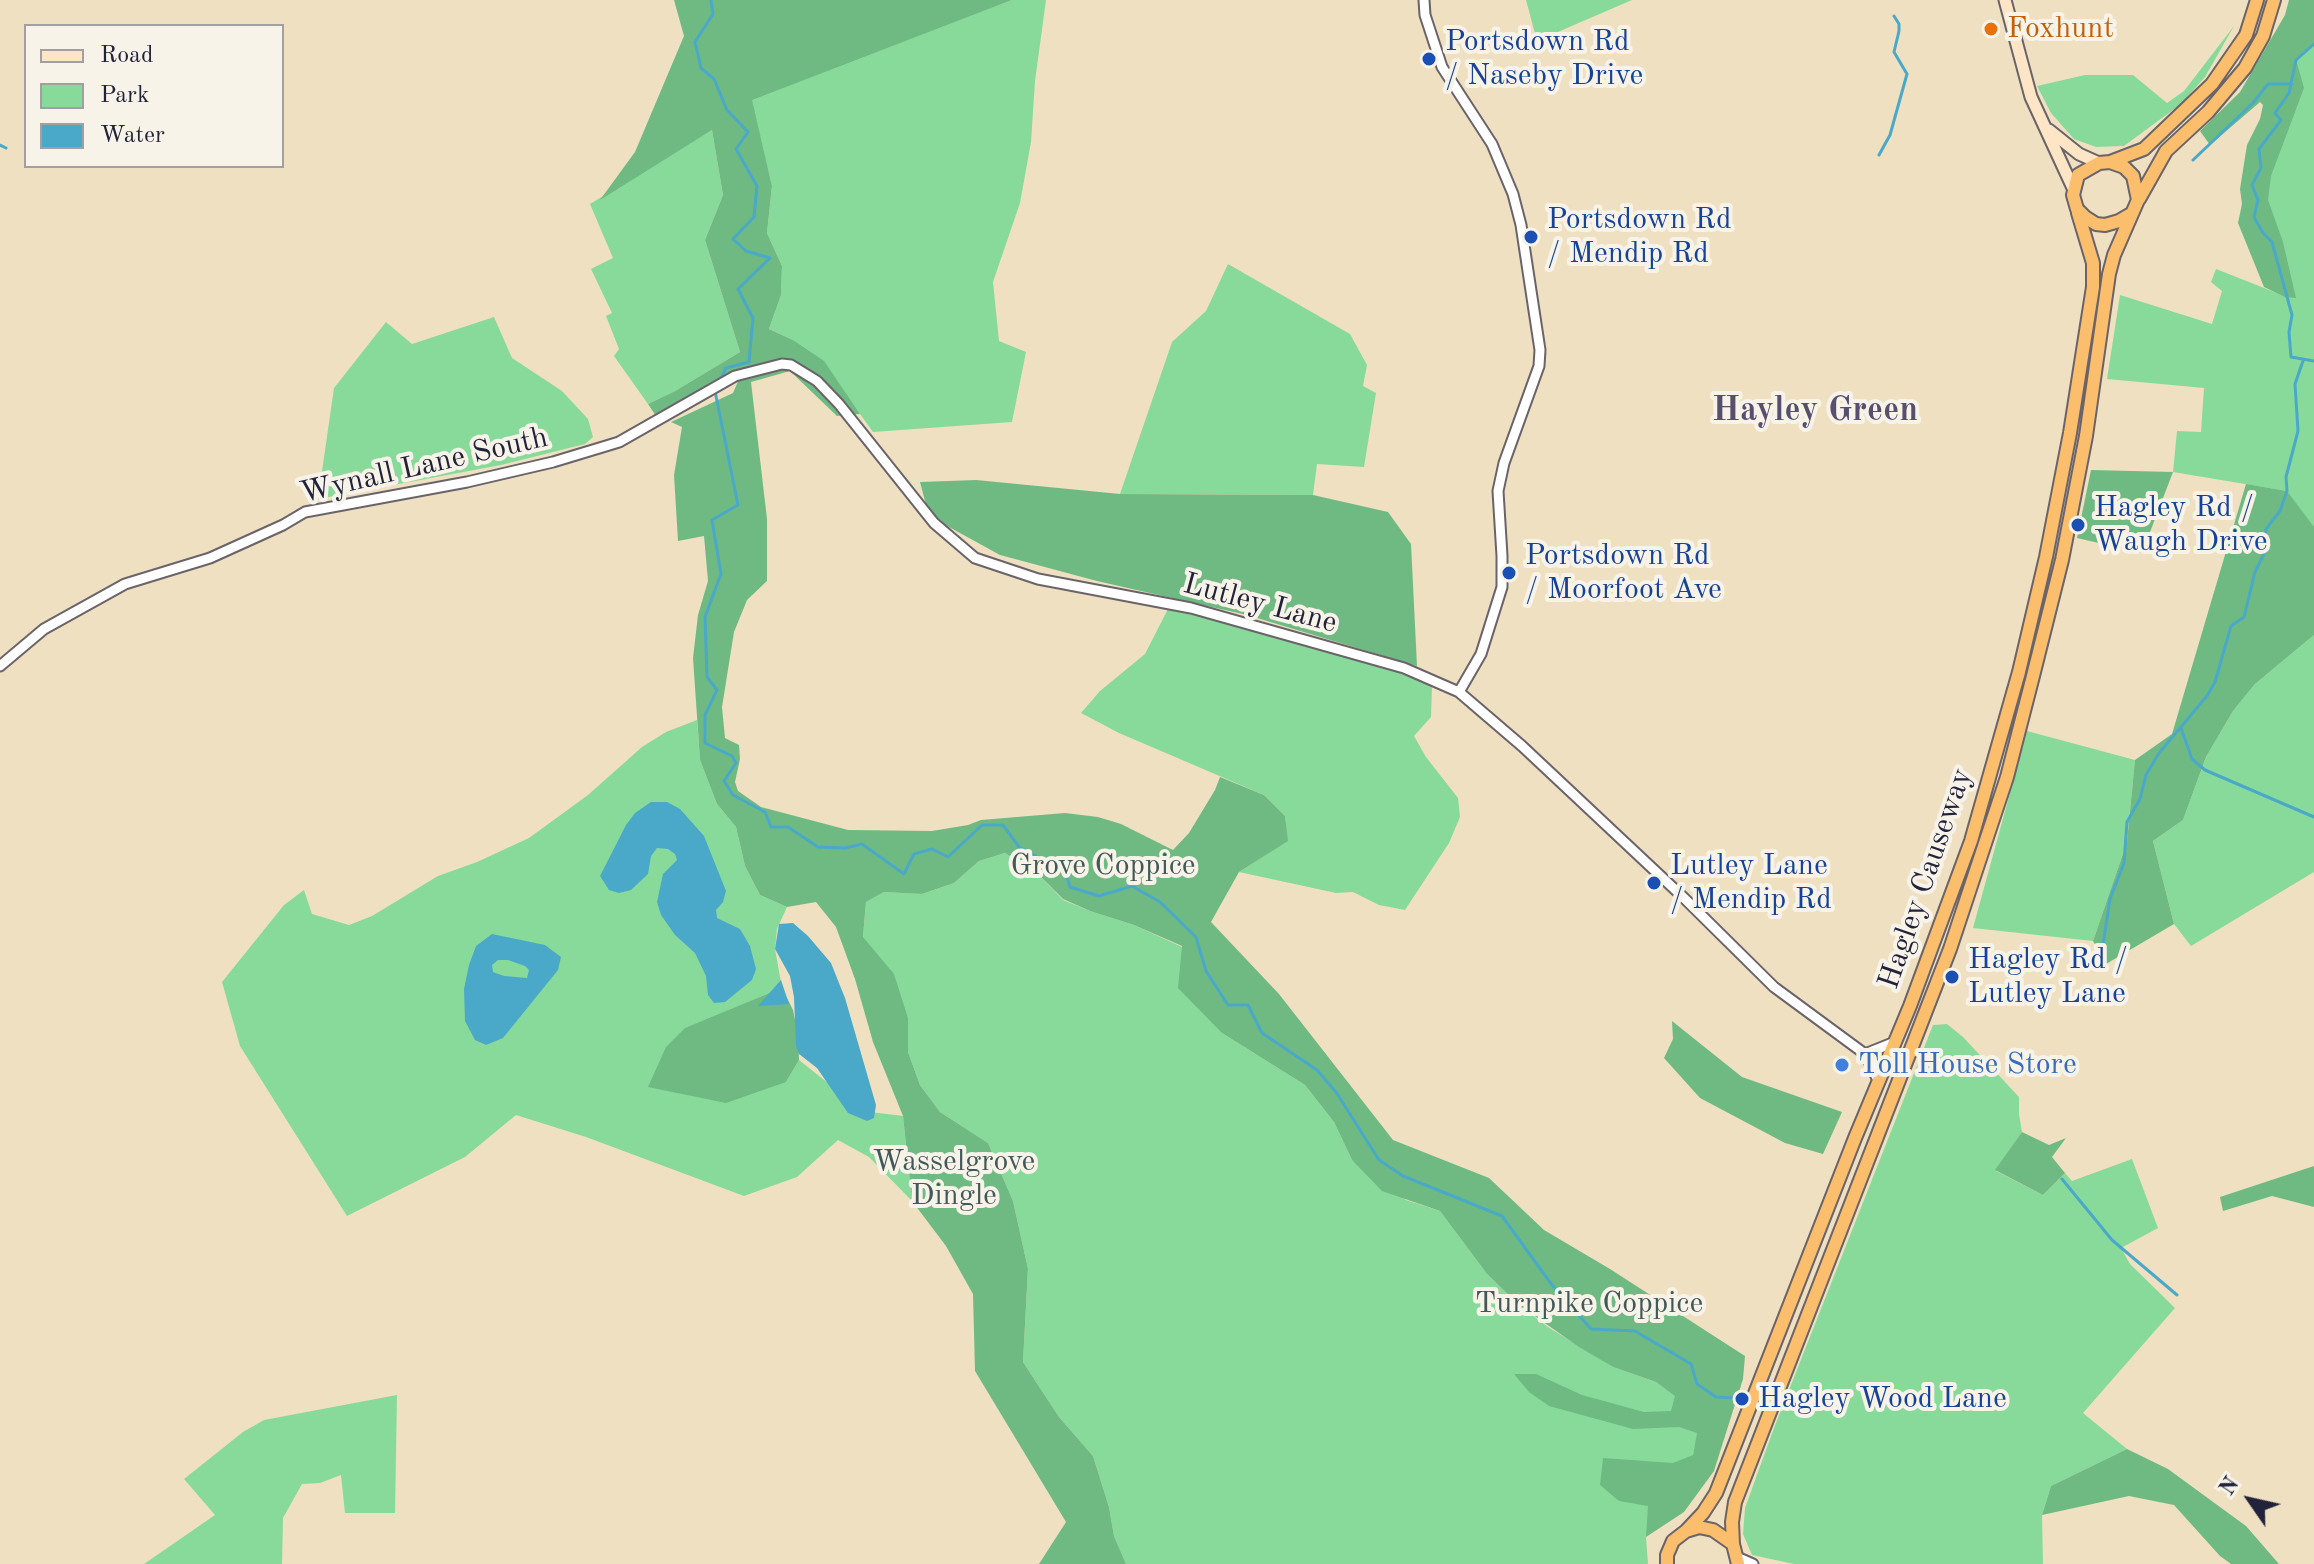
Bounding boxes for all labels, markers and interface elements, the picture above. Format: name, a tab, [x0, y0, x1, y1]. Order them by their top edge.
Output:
place label: Foxhunt	[2007, 11, 2114, 47]
marker: Foxhunt	[1982, 20, 2000, 38]
legend	[24, 24, 284, 168]
place label: Portsdown Rd / Naseby Drive	[1445, 24, 1643, 94]
text: Road	[100, 44, 153, 68]
marker: Portsdown Rd / Naseby Drive	[1420, 50, 1438, 68]
text: Park	[100, 84, 149, 108]
text: Water	[100, 124, 165, 148]
place label: Portsdown Rd / Mendip Rd	[1547, 202, 1732, 272]
marker: Portsdown Rd / Mendip Rd	[1522, 228, 1540, 246]
district label: Hayley Green	[1712, 391, 1918, 431]
street label: Wynall Lane South	[297, 420, 551, 512]
place label: Hagley Rd / Waugh Drive	[2094, 490, 2267, 560]
marker: Hagley Rd / Waugh Drive	[2069, 516, 2087, 534]
place label: Portsdown Rd / Moorfoot Ave	[1525, 538, 1722, 608]
marker: Portsdown Rd / Moorfoot Ave	[1500, 564, 1518, 582]
street label: Lutley Lane	[1179, 566, 1341, 642]
street label: Hagley Causeway	[1871, 764, 1981, 994]
park label: Grove Coppice	[1010, 848, 1196, 884]
place label: Lutley Lane / Mendip Rd	[1670, 848, 1832, 918]
marker: Lutley Lane / Mendip Rd	[1645, 874, 1663, 892]
place label: Hagley Rd / Lutley Lane	[1968, 942, 2128, 1012]
marker: Hagley Rd / Lutley Lane	[1943, 968, 1961, 986]
place label: Toll House Store	[1858, 1047, 2077, 1083]
marker: Toll House Store	[1833, 1056, 1851, 1074]
park label: Wasselgrove Dingle	[873, 1144, 1035, 1214]
park label: Turnpike Coppice	[1475, 1286, 1703, 1322]
place label: Hagley Wood Lane	[1758, 1381, 2007, 1417]
marker: Hagley Wood Lane	[1733, 1390, 1751, 1408]
north arrow	[2210, 1460, 2290, 1540]
text: N	[2216, 1473, 2244, 1500]

